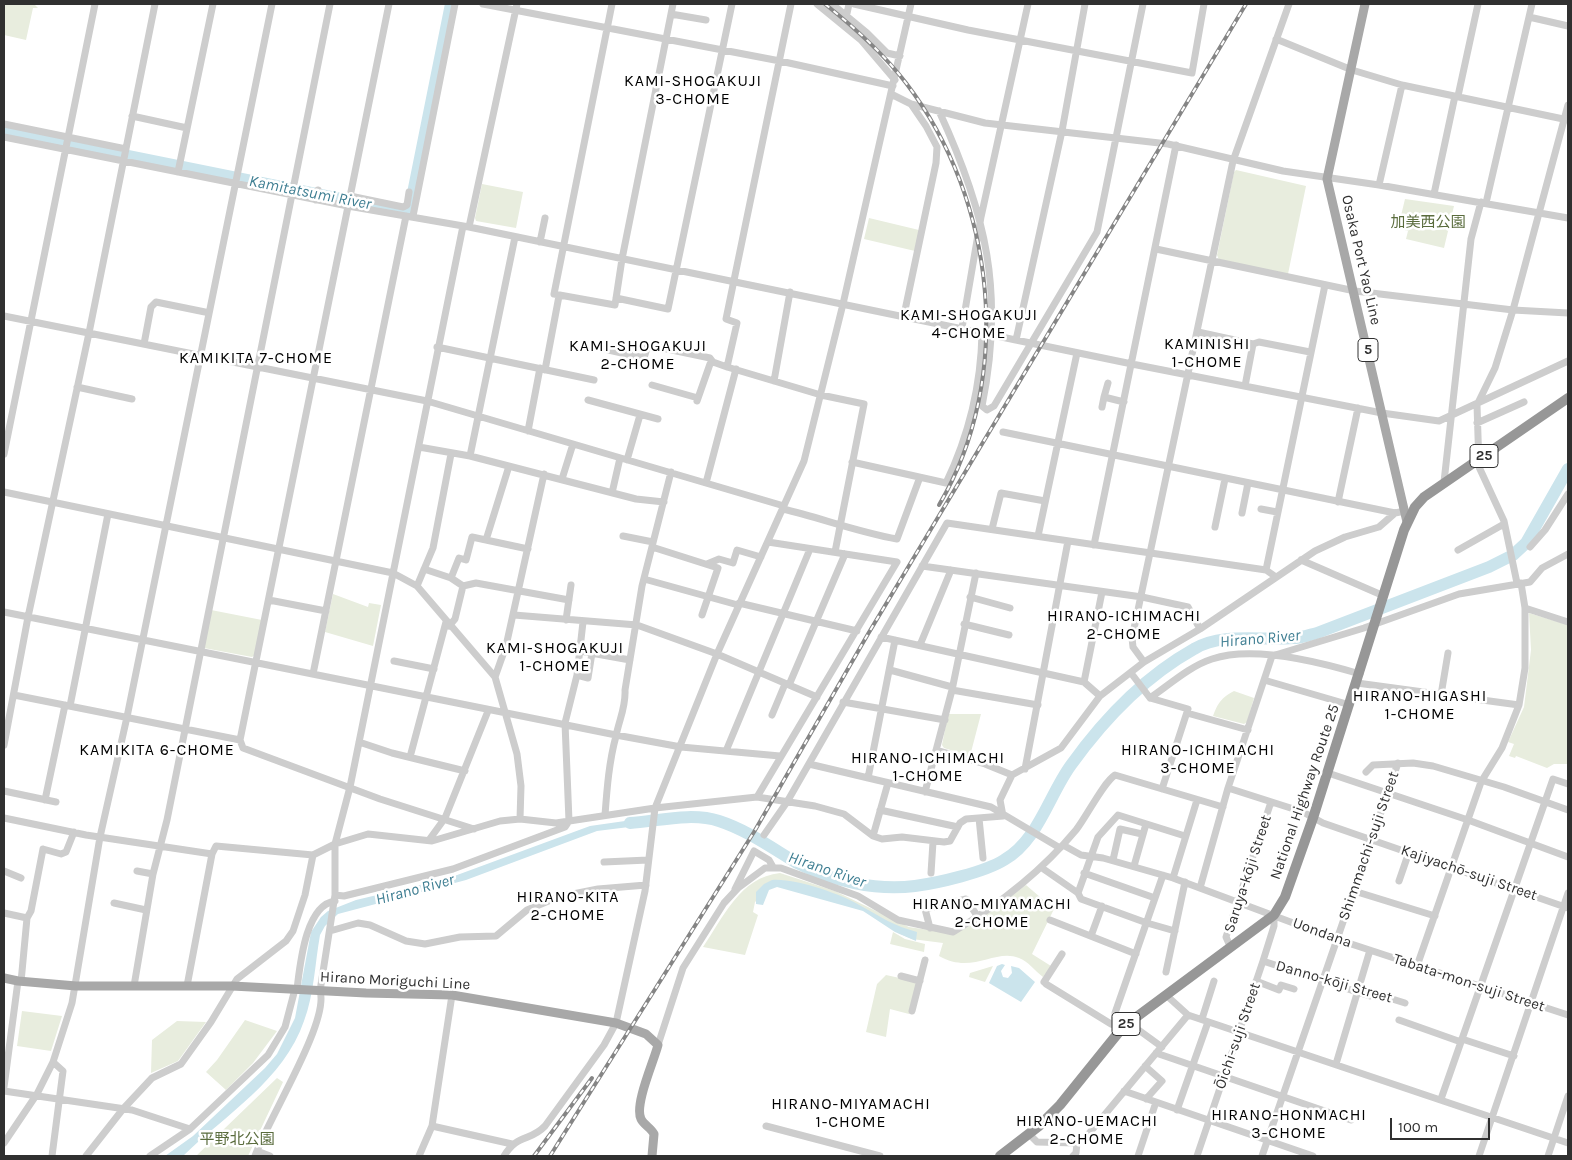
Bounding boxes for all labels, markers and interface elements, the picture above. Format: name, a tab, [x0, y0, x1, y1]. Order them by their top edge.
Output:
district label: KAMI-SHOGAKUJI 3-CHOME	[622, 71, 764, 109]
water label: Kamitatsumi River	[247, 172, 373, 214]
street label: Osaka Port Yao Line	[1337, 193, 1385, 327]
park label: 加美西公園	[1391, 214, 1465, 232]
district label: KAMI-SHOGAKUJI 4-CHOME	[898, 305, 1040, 343]
district label: KAMINISHI 1-CHOME	[1163, 334, 1251, 372]
district label: KAMI-SHOGAKUJI 2-CHOME	[567, 336, 709, 374]
road number: 5	[1358, 338, 1378, 362]
district label: KAMIKITA 7-CHOME	[177, 348, 335, 368]
road number: 25	[1470, 444, 1498, 468]
district label: HIRANO-ICHIMACHI 2-CHOME	[1045, 606, 1203, 644]
water label: Hirano River	[1219, 626, 1301, 652]
district label: KAMI-SHOGAKUJI 1-CHOME	[484, 638, 626, 676]
district label: HIRANO-HIGASHI 1-CHOME	[1351, 686, 1489, 724]
street label: National Highway Route 25	[1267, 702, 1343, 882]
district label: KAMIKITA 6-CHOME	[77, 740, 237, 760]
district label: HIRANO-ICHIMACHI 3-CHOME	[1119, 740, 1277, 778]
district label: HIRANO-ICHIMACHI 1-CHOME	[849, 748, 1007, 786]
street label: Shimmachi-suji Street	[1335, 769, 1403, 923]
street label: Saruya-kōji Street	[1220, 813, 1276, 935]
street label: Kajiyachō-suji Street	[1399, 841, 1539, 905]
water label: Hirano River	[786, 848, 868, 892]
water label: Hirano River	[374, 870, 456, 910]
district label: HIRANO-KITA 2-CHOME	[515, 887, 621, 925]
district label: HIRANO-MIYAMACHI 2-CHOME	[910, 894, 1074, 932]
street label: Uondana	[1290, 914, 1354, 952]
street label: Tabata-mon-suji Street	[1391, 950, 1547, 1016]
street label: Danno-kōji Street	[1274, 957, 1394, 1007]
street label: Hirano Moriguchi Line	[319, 968, 471, 994]
street label: Ōichi-suji Street	[1211, 980, 1265, 1092]
road number: 25	[1112, 1012, 1140, 1036]
district label: HIRANO-MIYAMACHI 1-CHOME	[769, 1094, 933, 1132]
district label: HIRANO-HONMACHI 3-CHOME	[1209, 1105, 1369, 1143]
scale bar	[1392, 1108, 1492, 1140]
district label: HIRANO-UEMACHI 2-CHOME	[1014, 1111, 1160, 1149]
text: 100 m	[1398, 1118, 1438, 1136]
park label: 平野北公園	[200, 1131, 274, 1149]

